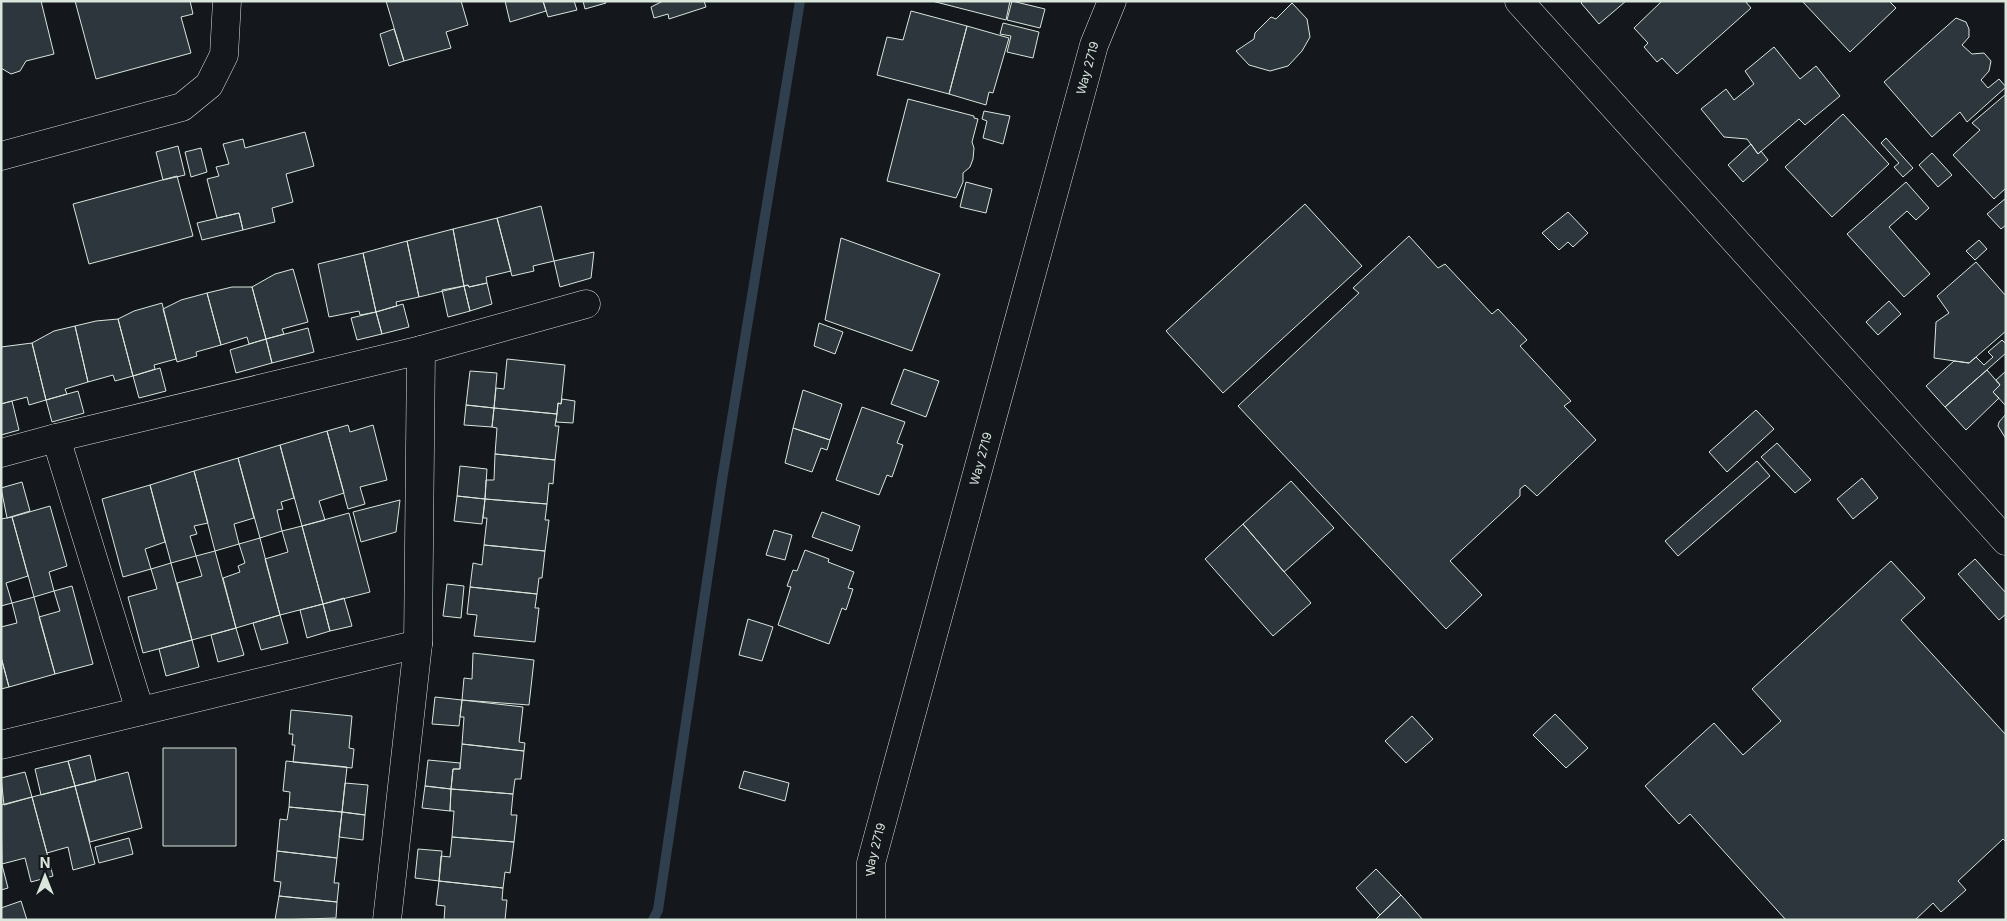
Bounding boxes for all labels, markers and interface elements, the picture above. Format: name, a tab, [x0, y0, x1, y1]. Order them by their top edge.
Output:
street label: Way 2719	[1073, 40, 1102, 96]
street label: Way 2719	[966, 430, 995, 487]
street label: Way 2719	[863, 821, 888, 876]
north arrow	[20, 851, 70, 901]
text: N	[40, 854, 50, 871]

